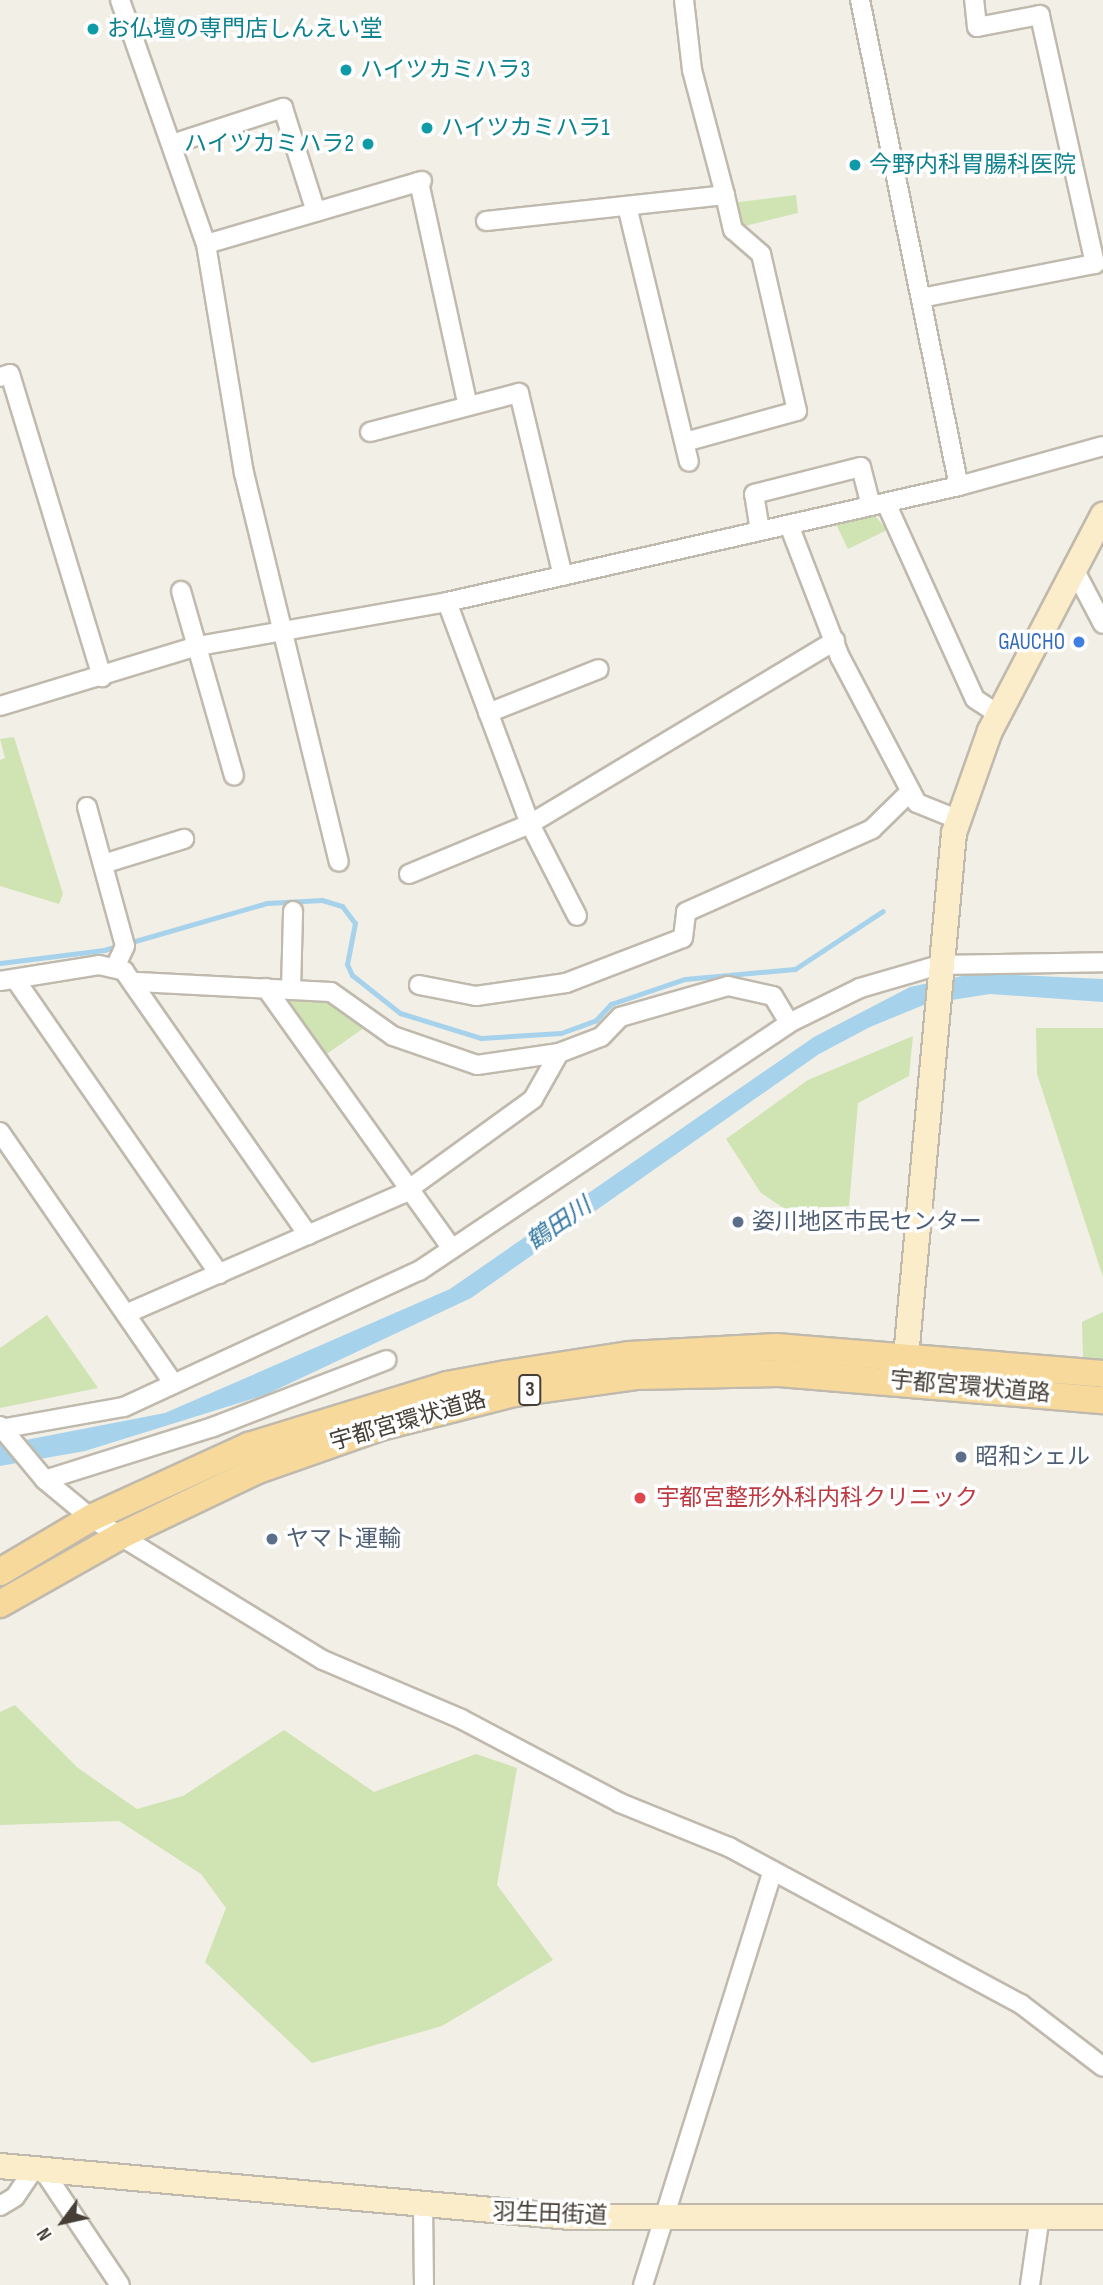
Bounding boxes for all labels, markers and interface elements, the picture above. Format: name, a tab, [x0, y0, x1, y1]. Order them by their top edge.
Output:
place label: お仏壇の専門店しんえい堂	[107, 15, 383, 43]
marker: お仏壇の専門店しんえい堂	[85, 21, 101, 37]
place label: ハイツカミハラ3	[360, 56, 531, 84]
marker: ハイツカミハラ3	[338, 62, 354, 78]
place label: ハイツカミハラ1	[441, 114, 610, 142]
marker: ハイツカミハラ1	[419, 120, 435, 136]
place label: ハイツカミハラ2	[184, 130, 354, 158]
marker: ハイツカミハラ2	[360, 136, 376, 152]
place label: 今野内科胃腸科医院	[869, 151, 1076, 179]
marker: 今野内科胃腸科医院	[847, 157, 863, 173]
place label: GAUCHO	[998, 628, 1065, 656]
marker: GAUCHO	[1071, 634, 1087, 650]
water label: 鶴田川	[521, 1192, 597, 1256]
place label: 姿川地区市民センター	[752, 1208, 982, 1236]
marker: 姿川地区市民センター	[730, 1214, 746, 1230]
street label: 宇都宮環状道路	[889, 1366, 1051, 1408]
road number: 3	[518, 1372, 542, 1408]
street label: 宇都宮環状道路	[327, 1386, 489, 1456]
place label: 昭和シェル	[975, 1443, 1090, 1471]
marker: 昭和シェル	[953, 1449, 969, 1465]
place label: 宇都宮整形外科内科クリニック	[656, 1484, 978, 1512]
marker: 宇都宮整形外科内科クリニック	[630, 1488, 650, 1508]
place label: ヤマト運輸	[286, 1525, 401, 1553]
marker: ヤマト運輸	[264, 1531, 280, 1547]
north arrow	[28, 2187, 98, 2257]
street label: 羽生田街道	[492, 2198, 608, 2230]
text: N	[33, 2223, 57, 2244]

